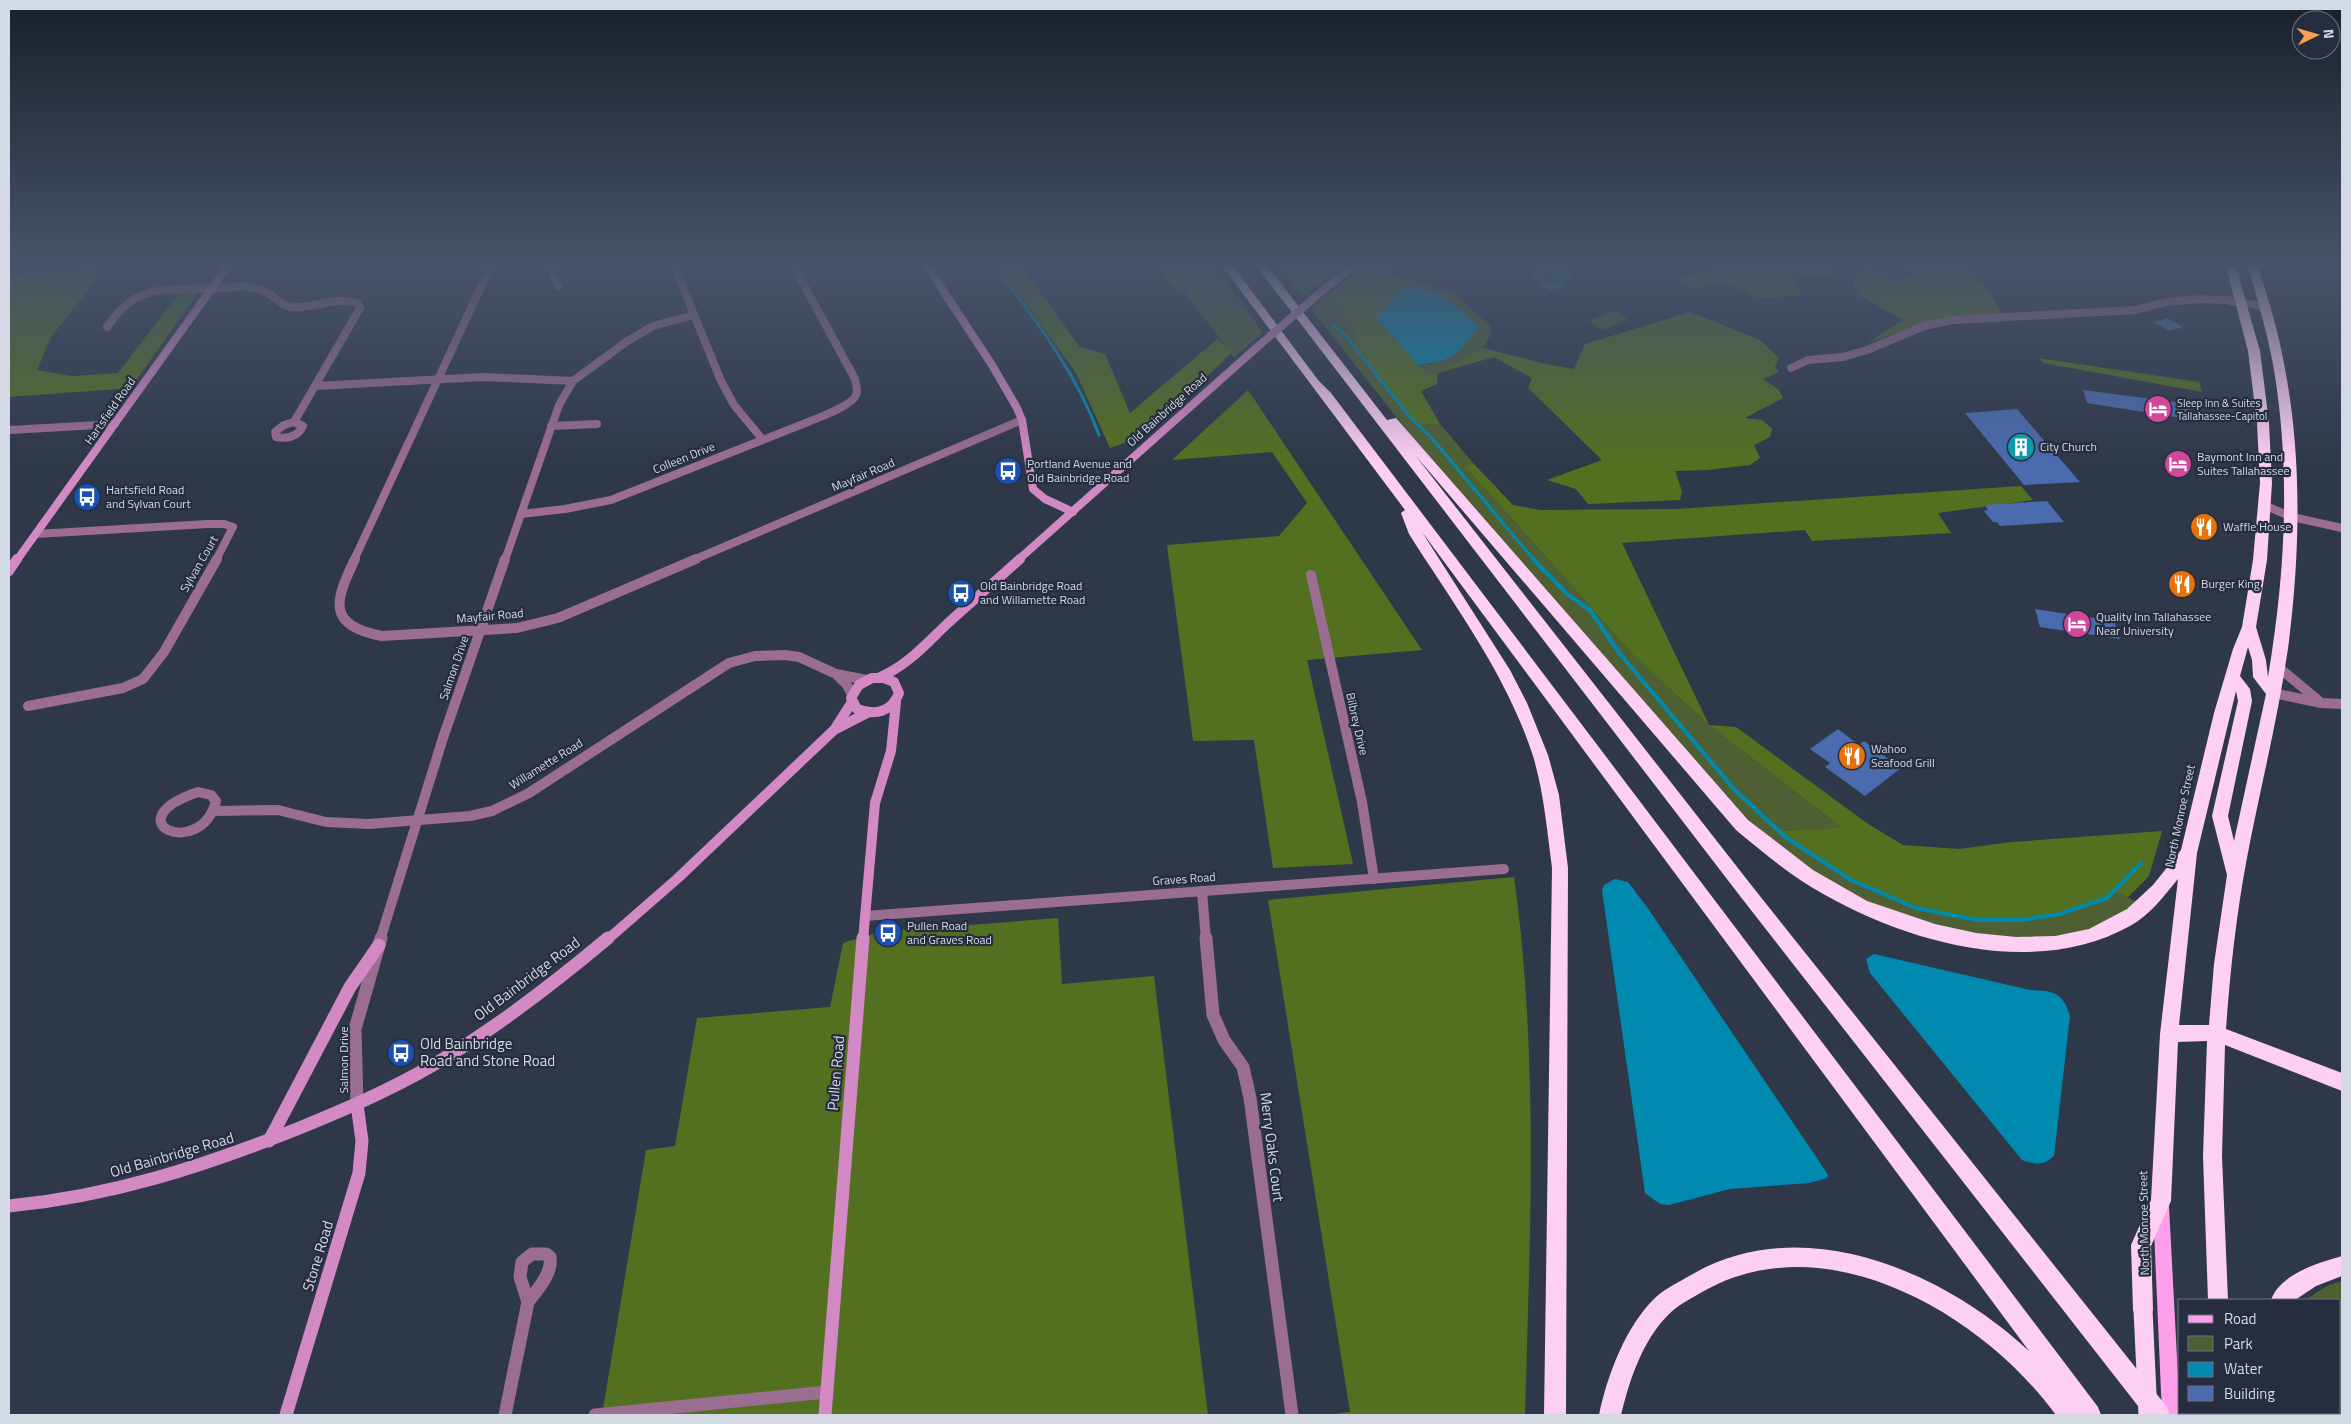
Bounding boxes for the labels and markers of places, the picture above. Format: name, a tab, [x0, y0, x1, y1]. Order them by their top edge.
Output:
hotel icon: Sleep Inn & Suites Tallahassee-Capitol	[2143, 394, 2173, 424]
place label: Sleep Inn & Suites Tallahassee-Capitol	[2177, 395, 2267, 424]
building icon: City Church	[2006, 432, 2036, 462]
place label: City Church	[2040, 437, 2097, 456]
place label: Baymont Inn and Suites Tallahassee	[2197, 447, 2290, 480]
hotel icon: Baymont Inn and Suites Tallahassee	[2163, 449, 2193, 479]
place label: Portland Avenue and Old Bainbridge Road	[1027, 454, 1132, 487]
bus stop icon: Portland Avenue and Old Bainbridge Road	[993, 456, 1023, 486]
place label: Hartsfield Road and Sylvan Court	[106, 480, 191, 513]
bus stop icon: Hartsfield Road and Sylvan Court	[72, 482, 102, 512]
restaurant icon: Waffle House	[2189, 512, 2219, 542]
place label: Waffle House	[2223, 517, 2291, 536]
restaurant icon: Burger King	[2167, 569, 2197, 599]
place label: Burger King	[2201, 574, 2260, 593]
place label: Old Bainbridge Road and Willamette Road	[980, 576, 1085, 609]
bus stop icon: Old Bainbridge Road and Willamette Road	[946, 578, 976, 608]
place label: Quality Inn Tallahassee Near University	[2096, 607, 2211, 640]
hotel icon: Quality Inn Tallahassee Near University	[2062, 609, 2092, 639]
place label: Wahoo Seafood Grill	[1871, 739, 1935, 772]
restaurant icon: Wahoo Seafood Grill	[1837, 741, 1867, 771]
place label: Pullen Road and Graves Road	[907, 916, 992, 949]
bus stop icon: Pullen Road and Graves Road	[873, 918, 903, 948]
place label: Old Bainbridge Road and Stone Road	[420, 1032, 555, 1072]
bus stop icon: Old Bainbridge Road and Stone Road	[386, 1038, 416, 1068]

